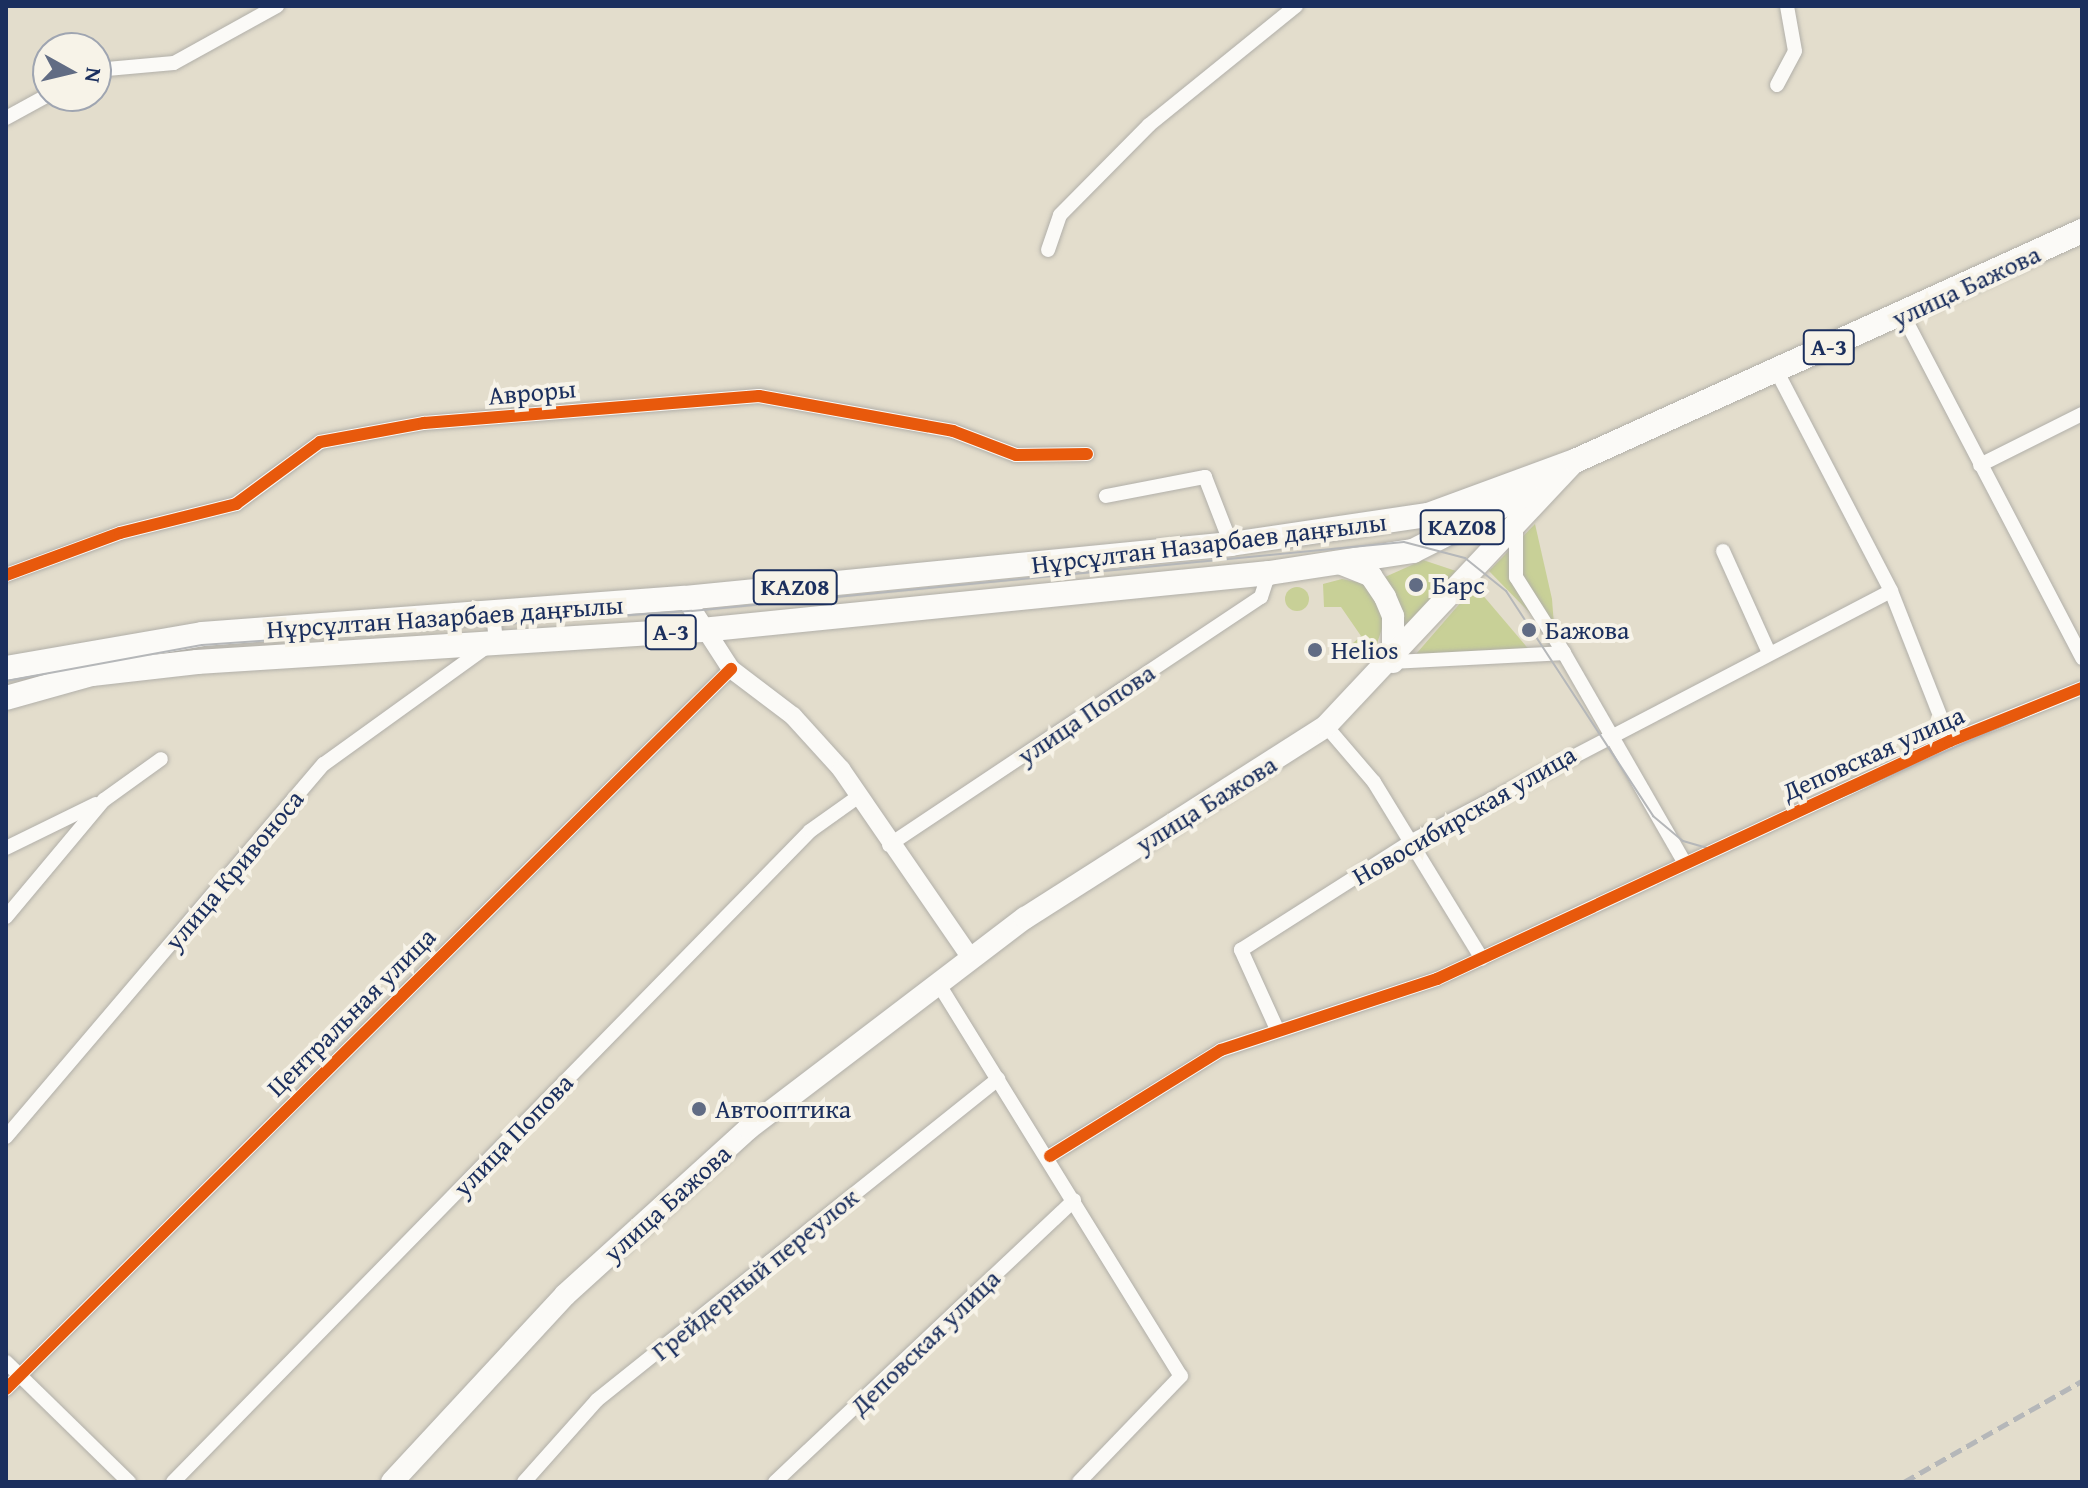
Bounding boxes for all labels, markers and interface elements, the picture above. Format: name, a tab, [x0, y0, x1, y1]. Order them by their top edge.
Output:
north arrow	[32, 32, 112, 112]
text: N	[77, 66, 111, 85]
street label: улица Бажова	[1887, 238, 2045, 334]
road number: A-3	[1801, 327, 1857, 367]
street label: Авроры	[487, 373, 577, 411]
street label: Нұрсұлтан Назарбаев даңғылы	[1030, 506, 1388, 580]
road number: KAZ08	[1418, 507, 1506, 547]
road number: KAZ08	[751, 567, 839, 607]
place label: Барс	[1432, 569, 1485, 601]
marker: Барс	[1407, 576, 1425, 594]
street label: Нұрсұлтан Назарбаев даңғылы	[266, 589, 624, 645]
road number: А-3	[643, 612, 699, 652]
place label: Бажова	[1545, 614, 1629, 646]
marker: Бажова	[1520, 621, 1538, 639]
place label: Helios	[1331, 634, 1399, 666]
marker: Helios	[1306, 641, 1324, 659]
street label: улица Попова	[1011, 657, 1161, 771]
street label: Деповская улица	[1777, 699, 1969, 807]
street label: Новосибирская улица	[1347, 738, 1581, 892]
street label: улица Бажова	[1130, 748, 1282, 860]
street label: улица Кривоноса	[158, 784, 310, 956]
street label: Центральная улица	[260, 921, 442, 1103]
street label: улица Попова	[447, 1067, 579, 1203]
place label: Автооптика	[715, 1093, 851, 1125]
marker: Автооптика	[690, 1100, 708, 1118]
street label: улица Бажова	[597, 1138, 737, 1268]
street label: Грейдерный переулок	[645, 1181, 865, 1367]
street label: Деповская улица	[844, 1263, 1006, 1421]

